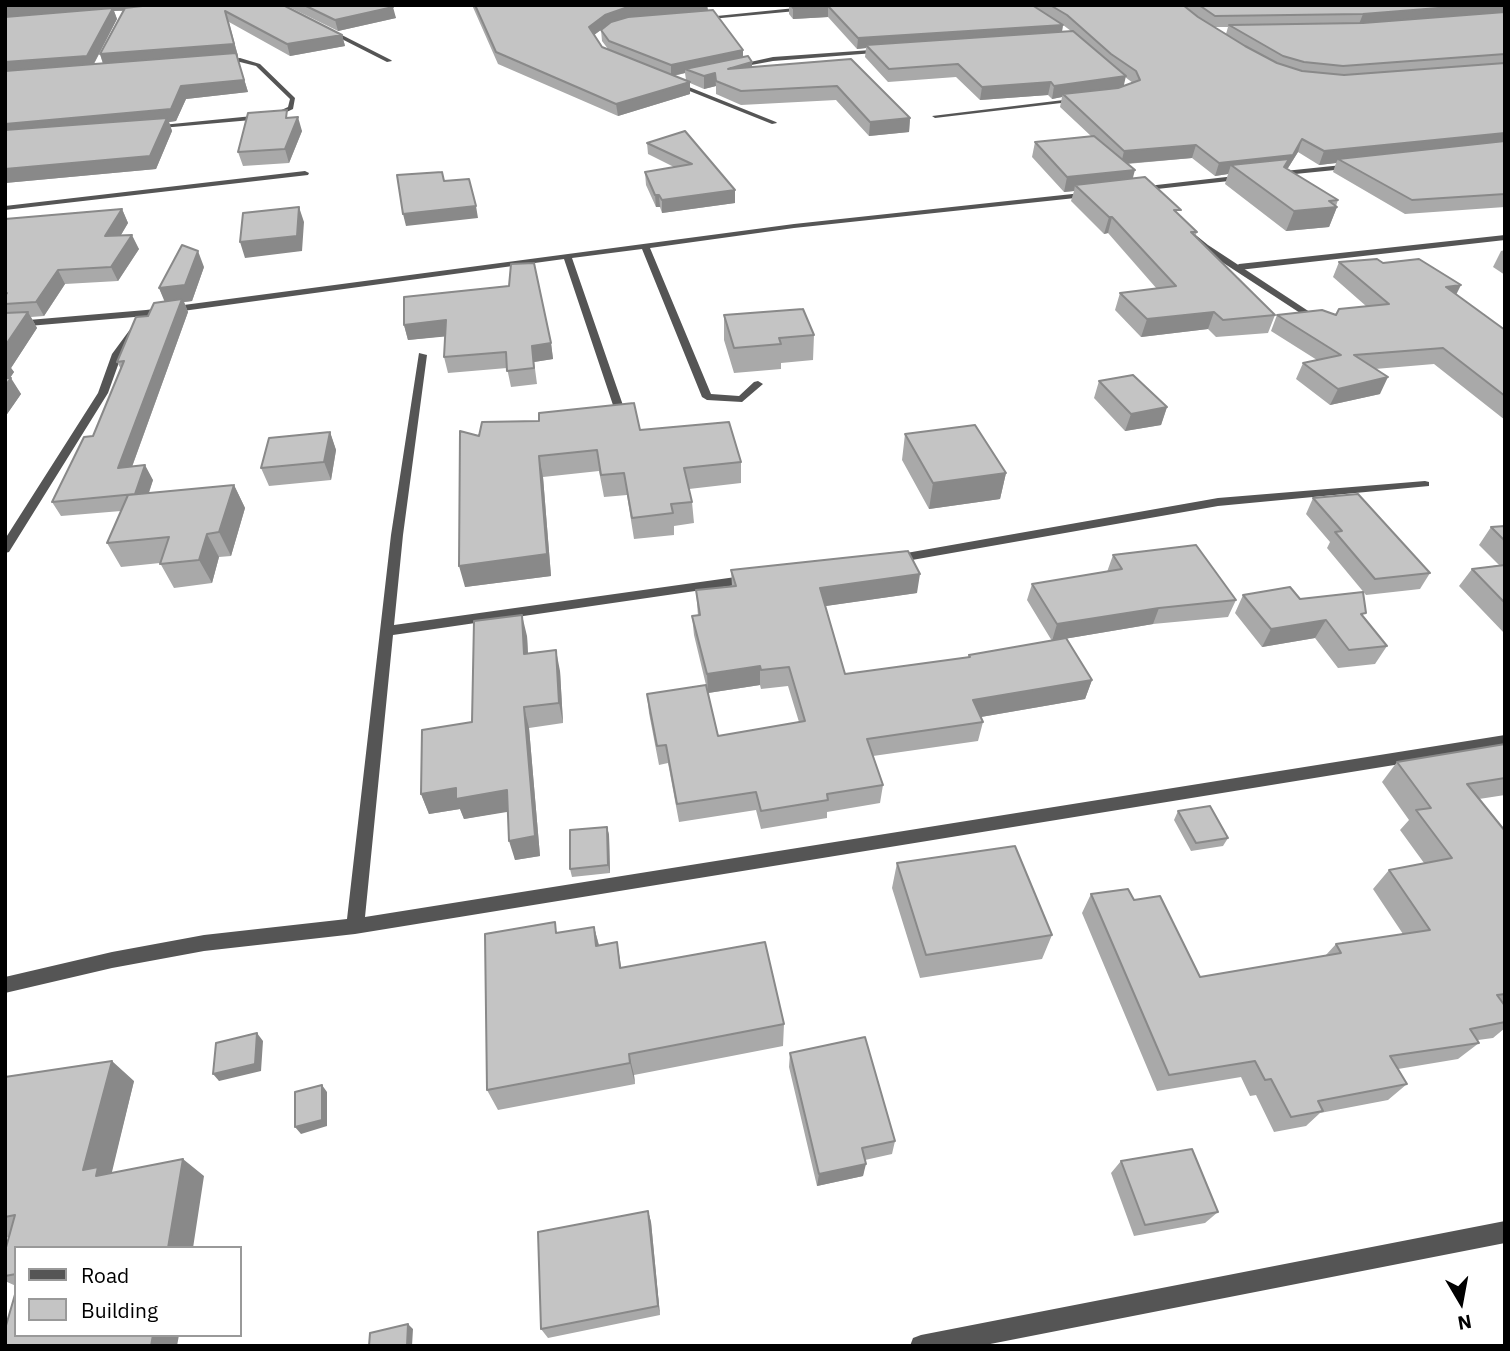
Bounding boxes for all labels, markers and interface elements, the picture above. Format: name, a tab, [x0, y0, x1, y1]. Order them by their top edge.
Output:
legend	[14, 1246, 242, 1337]
text: Road	[81, 1261, 129, 1289]
north arrow	[1426, 1267, 1496, 1337]
text: Building	[81, 1296, 158, 1324]
text: N	[1456, 1310, 1474, 1336]

